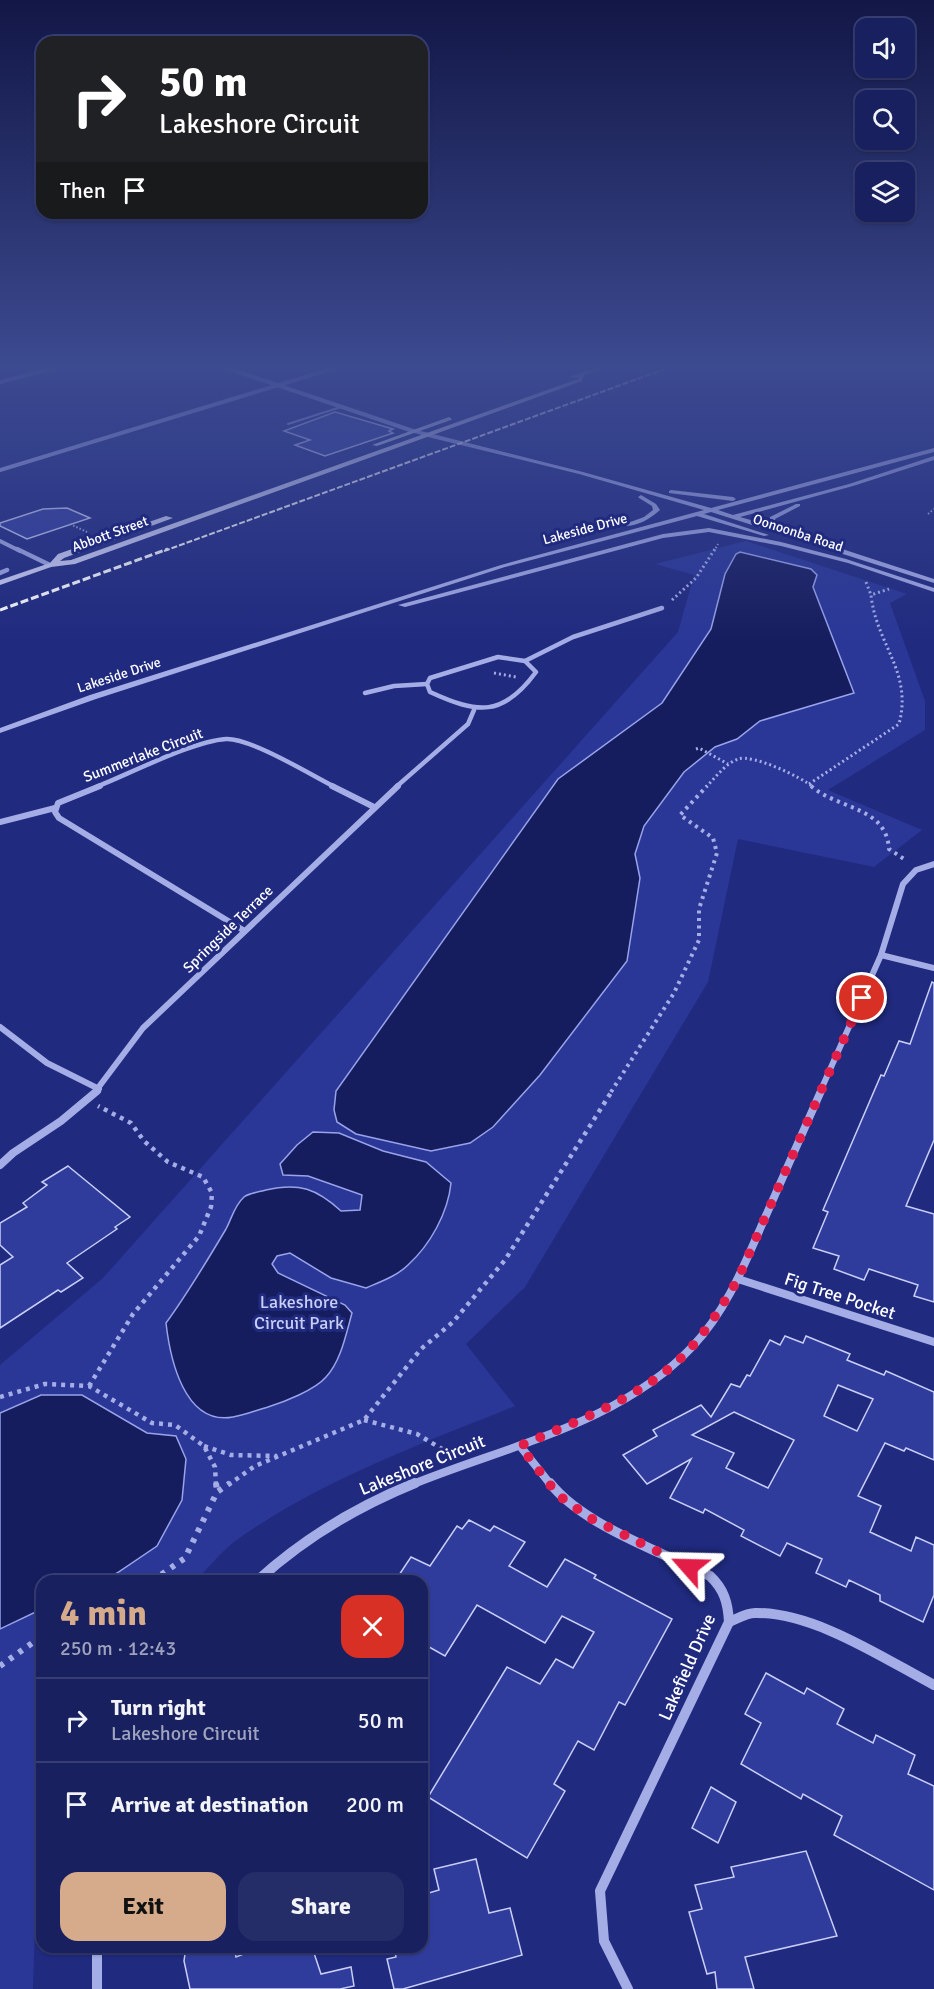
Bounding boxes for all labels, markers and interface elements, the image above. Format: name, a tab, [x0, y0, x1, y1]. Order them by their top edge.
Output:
map controls	[855, 18, 915, 222]
button: sound	[855, 18, 915, 78]
text: 50 m	[159, 57, 248, 108]
icon: right	[60, 60, 138, 138]
button: search	[855, 90, 915, 150]
text: Lakeshore Circuit	[159, 108, 360, 141]
button: layers	[855, 162, 915, 222]
icon: arrive	[118, 174, 151, 207]
text: Then	[60, 177, 106, 204]
street label: Lakeside Drive	[541, 510, 629, 548]
street label: Oonoonba Road	[751, 510, 845, 556]
street label: Abbott Street	[70, 512, 151, 556]
street label: Lakeside Drive	[75, 654, 163, 696]
street label: Summerlake Circuit	[81, 724, 205, 786]
street label: Springside Terrace	[179, 881, 277, 977]
pin	[836, 972, 887, 1023]
icon: arrive	[845, 981, 878, 1014]
street label: Fig Tree Pocket	[782, 1268, 898, 1324]
park label: Lakeshore Circuit Park	[254, 1291, 344, 1334]
street label: Lakeshore Circuit	[356, 1430, 488, 1500]
position arrow	[657, 1535, 721, 1599]
text: 4 min	[60, 1591, 147, 1636]
button: close	[341, 1595, 404, 1658]
street label: Lakefield Drive	[654, 1610, 720, 1724]
text: 250 m · 12:43	[60, 1636, 176, 1661]
text: Turn right	[111, 1694, 206, 1721]
icon: right	[60, 1704, 93, 1737]
text: 50 m	[358, 1707, 404, 1734]
text: Lakeshore Circuit	[111, 1721, 260, 1746]
icon: arrive	[60, 1788, 93, 1821]
text: Arrive at destination	[111, 1791, 308, 1818]
text: 200 m	[346, 1791, 404, 1818]
button: Exit	[60, 1872, 226, 1941]
button: Share	[238, 1872, 404, 1941]

